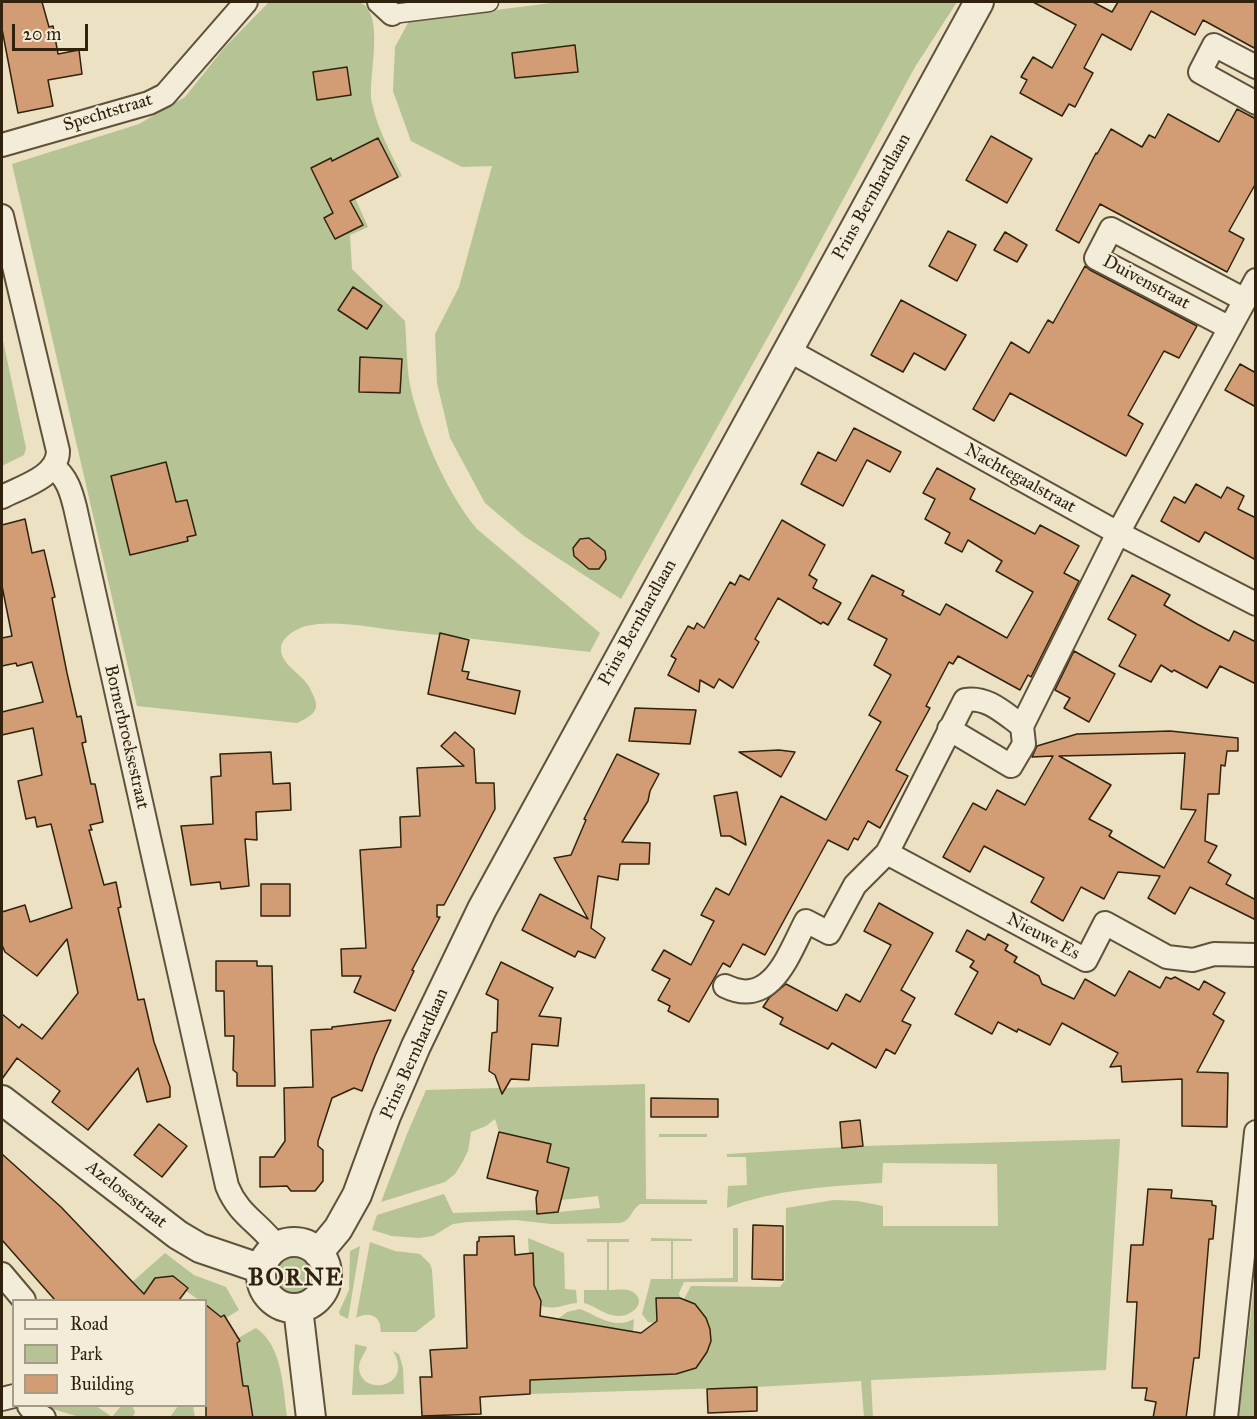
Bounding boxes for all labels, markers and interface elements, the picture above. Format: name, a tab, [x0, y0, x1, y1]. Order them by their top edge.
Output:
scale bar	[15, 12, 92, 50]
text: 20 m	[23, 23, 61, 45]
street label: Spechtstraat	[61, 89, 155, 137]
street label: Prins Bernhardlaan	[828, 130, 916, 264]
street label: Duivenstraat	[1099, 251, 1193, 315]
street label: Nachtegaalstraat	[961, 440, 1079, 518]
street label: Prins Bernhardlaan	[594, 556, 682, 690]
street label: Bornerbroeksestraat	[99, 663, 153, 811]
street label: Nieuwe Es	[1003, 909, 1083, 965]
street label: Prins Bernhardlaan	[376, 985, 454, 1123]
street label: Azelosestraat	[81, 1157, 171, 1233]
district label: BORNE	[248, 1265, 344, 1293]
legend	[12, 1299, 207, 1407]
text: Road	[70, 1313, 108, 1335]
text: Park	[70, 1343, 103, 1365]
text: Building	[70, 1373, 133, 1395]

